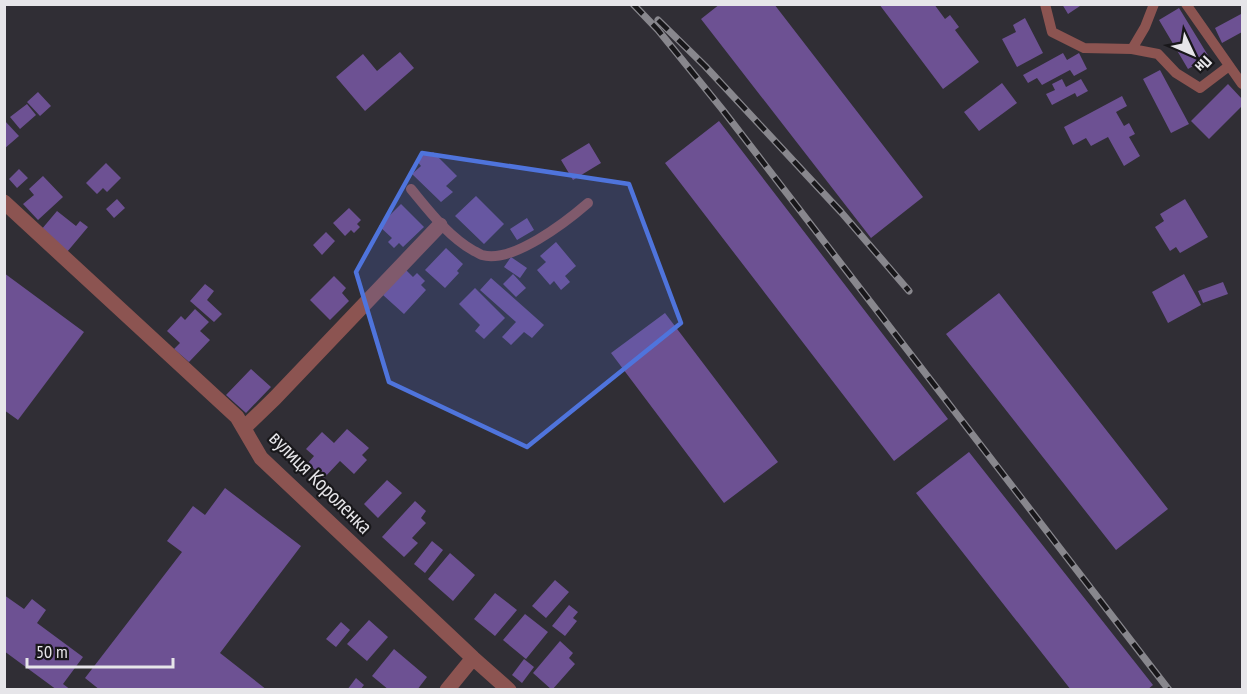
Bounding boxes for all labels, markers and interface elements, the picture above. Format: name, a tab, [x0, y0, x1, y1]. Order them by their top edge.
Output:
north arrow	[1163, 24, 1223, 84]
text: Пн	[1191, 52, 1216, 77]
street label: вулиця Короленка	[264, 425, 378, 539]
scale bar	[27, 631, 172, 669]
text: 50 m	[36, 640, 68, 663]

